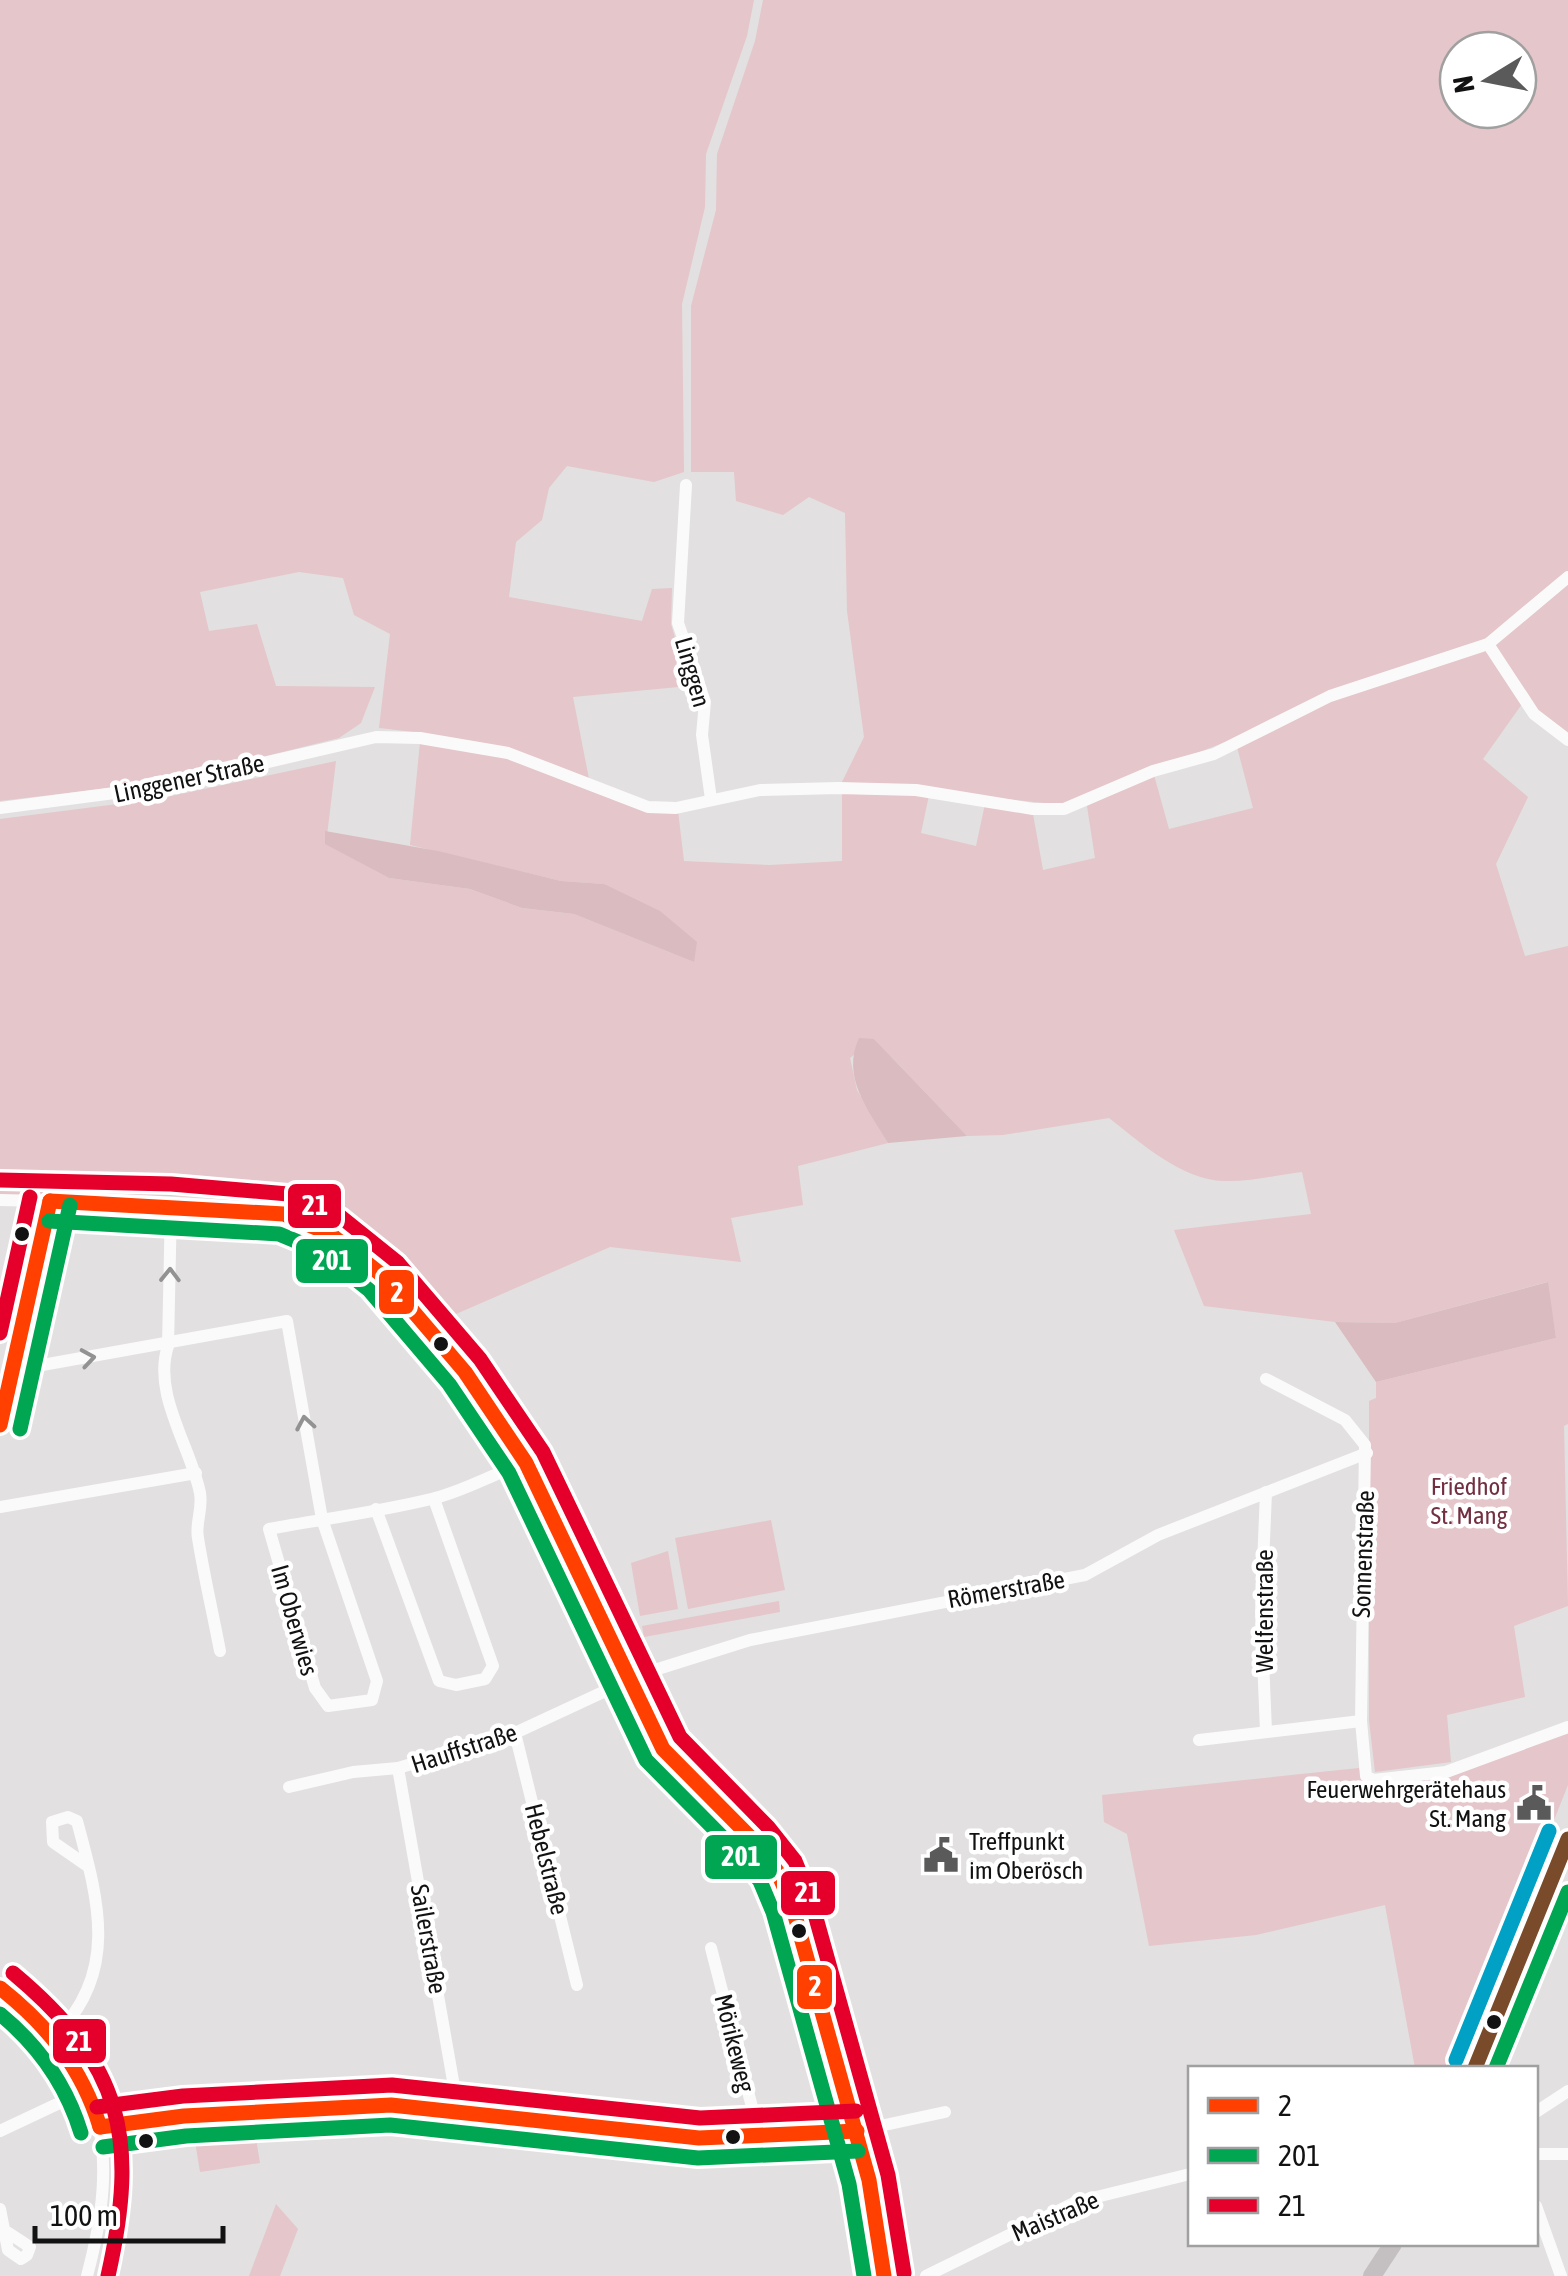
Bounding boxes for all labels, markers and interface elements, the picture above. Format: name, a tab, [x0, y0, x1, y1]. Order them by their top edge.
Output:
north arrow	[1438, 30, 1538, 130]
text: N	[1446, 73, 1481, 95]
street label: Linggen	[670, 634, 716, 710]
street label: Linggener Straße	[111, 748, 267, 808]
line badge: 21	[286, 1182, 343, 1230]
text: 21	[302, 1189, 328, 1221]
unlabelled marker	[12, 1224, 32, 1244]
line badge: 201	[294, 1237, 370, 1285]
text: 201	[312, 1244, 352, 1276]
one-way arrow	[159, 1266, 180, 1282]
line badge: 2	[377, 1268, 416, 1316]
text: 2	[390, 1276, 404, 1308]
unlabelled marker	[431, 1334, 451, 1354]
one-way arrow	[80, 1349, 97, 1370]
one-way arrow	[295, 1415, 316, 1431]
park label: Friedhof St. Mang	[1431, 1472, 1508, 1529]
street label: Sonnenstraße	[1347, 1490, 1379, 1618]
street label: Welfenstraße	[1250, 1549, 1278, 1673]
street label: Im Oberwies	[266, 1561, 324, 1679]
street label: Römerstraße	[945, 1565, 1067, 1613]
street label: Hauffstraße	[408, 1718, 520, 1778]
place label: Feuerwehrgerätehaus St. Mang	[1306, 1775, 1506, 1832]
public building icon: Feuerwehrgerätehaus St. Mang	[1515, 1784, 1553, 1822]
street label: Hebelstraße	[520, 1801, 574, 1917]
place label: Treffpunkt im Oberösch	[969, 1827, 1083, 1884]
line badge: 201	[703, 1833, 779, 1881]
public building icon: Treffpunkt im Oberösch	[922, 1836, 960, 1874]
text: 201	[721, 1840, 761, 1872]
line badge: 21	[779, 1869, 837, 1917]
text: 21	[795, 1876, 821, 1908]
street label: Sailerstraße	[406, 1882, 452, 1996]
unlabelled marker	[789, 1921, 809, 1941]
line badge: 2	[795, 1963, 834, 2011]
text: 2	[808, 1970, 822, 2002]
street label: Mörikeweg	[709, 1991, 761, 2095]
unlabelled marker	[1484, 2012, 1504, 2032]
line badge: 21	[51, 2017, 108, 2065]
text: 21	[66, 2025, 92, 2057]
legend	[1188, 2066, 1538, 2246]
text: 2	[1278, 2088, 1292, 2122]
unlabelled marker	[723, 2127, 743, 2147]
unlabelled marker	[136, 2131, 156, 2151]
text: 201	[1278, 2138, 1320, 2172]
scale bar	[35, 2181, 222, 2243]
street label: Maistraße	[1007, 2185, 1103, 2247]
text: 21	[1278, 2188, 1306, 2222]
text: 100 m	[50, 2198, 118, 2232]

